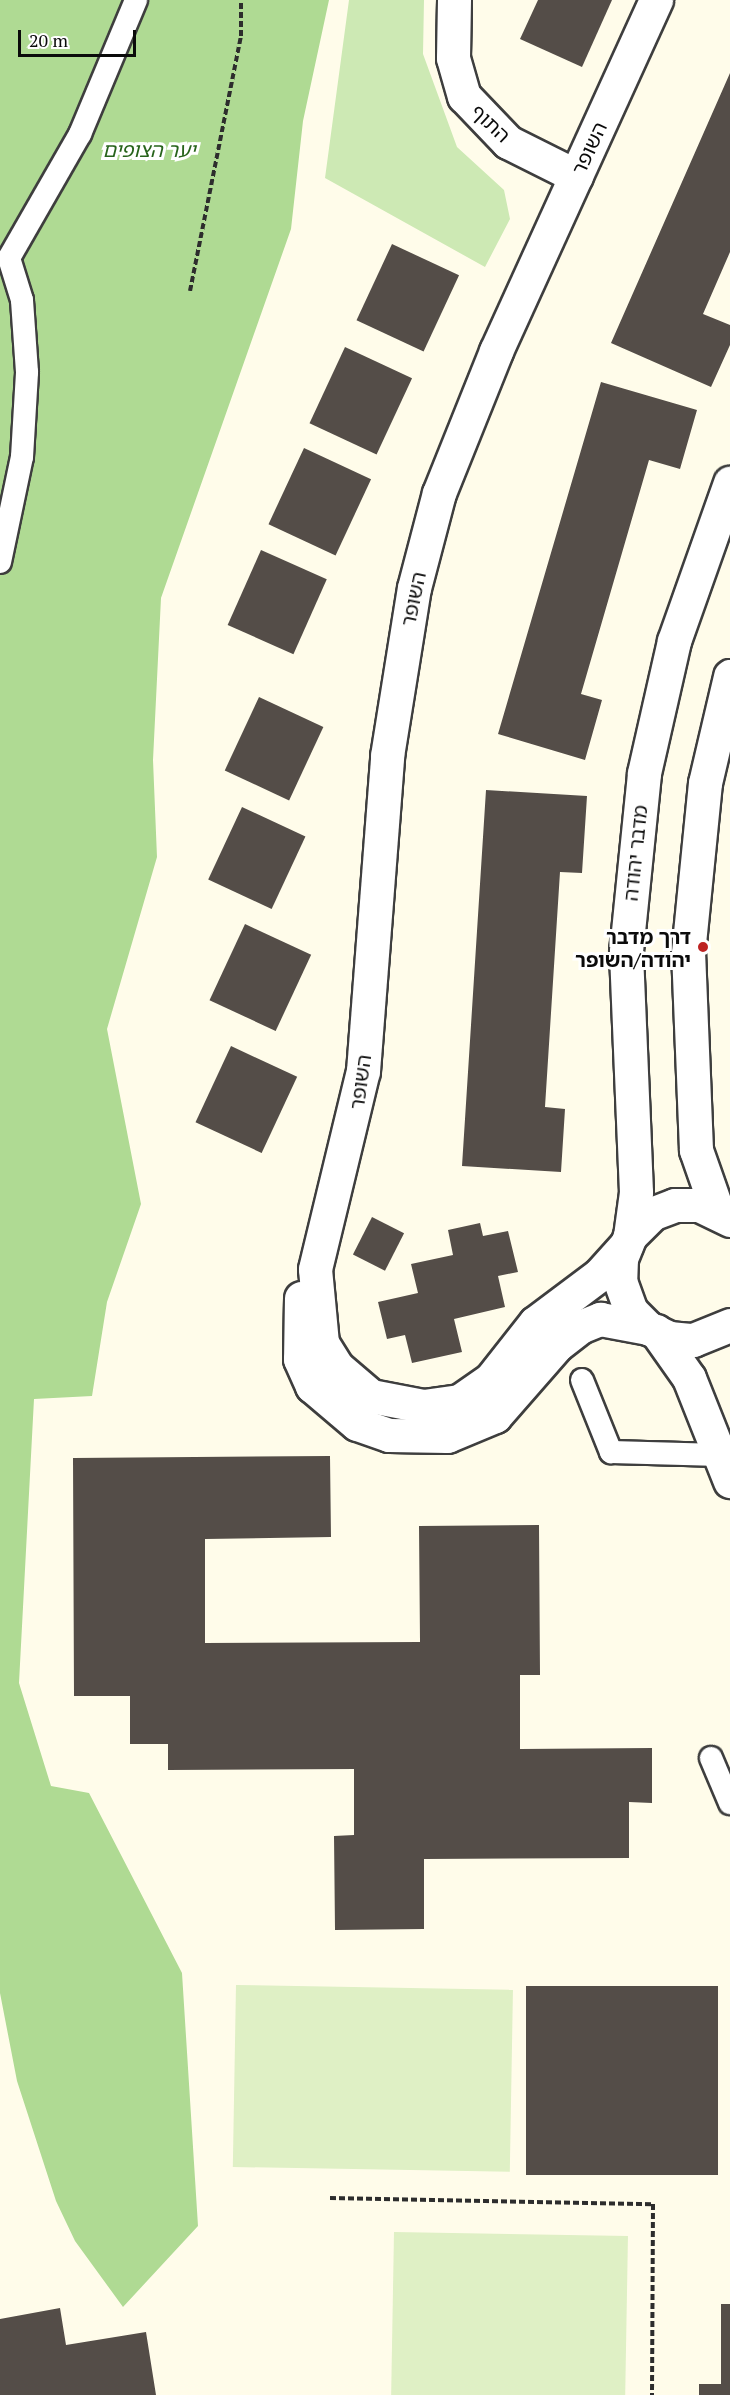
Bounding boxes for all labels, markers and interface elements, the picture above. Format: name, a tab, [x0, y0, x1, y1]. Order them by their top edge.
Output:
scale bar	[21, 18, 140, 56]
text: 20 m	[29, 28, 68, 52]
street label: התוף	[466, 99, 516, 147]
street label: השופר	[566, 118, 612, 178]
park label: יער הצופים	[102, 137, 196, 161]
street label: השופר	[396, 569, 430, 629]
street label: מדבר יהודה	[618, 804, 652, 902]
place label: דרך מדבר יהודה/השופר	[575, 924, 691, 971]
marker: דרך מדבר יהודה/השופר	[696, 940, 710, 954]
street label: השופר	[344, 1053, 376, 1111]

